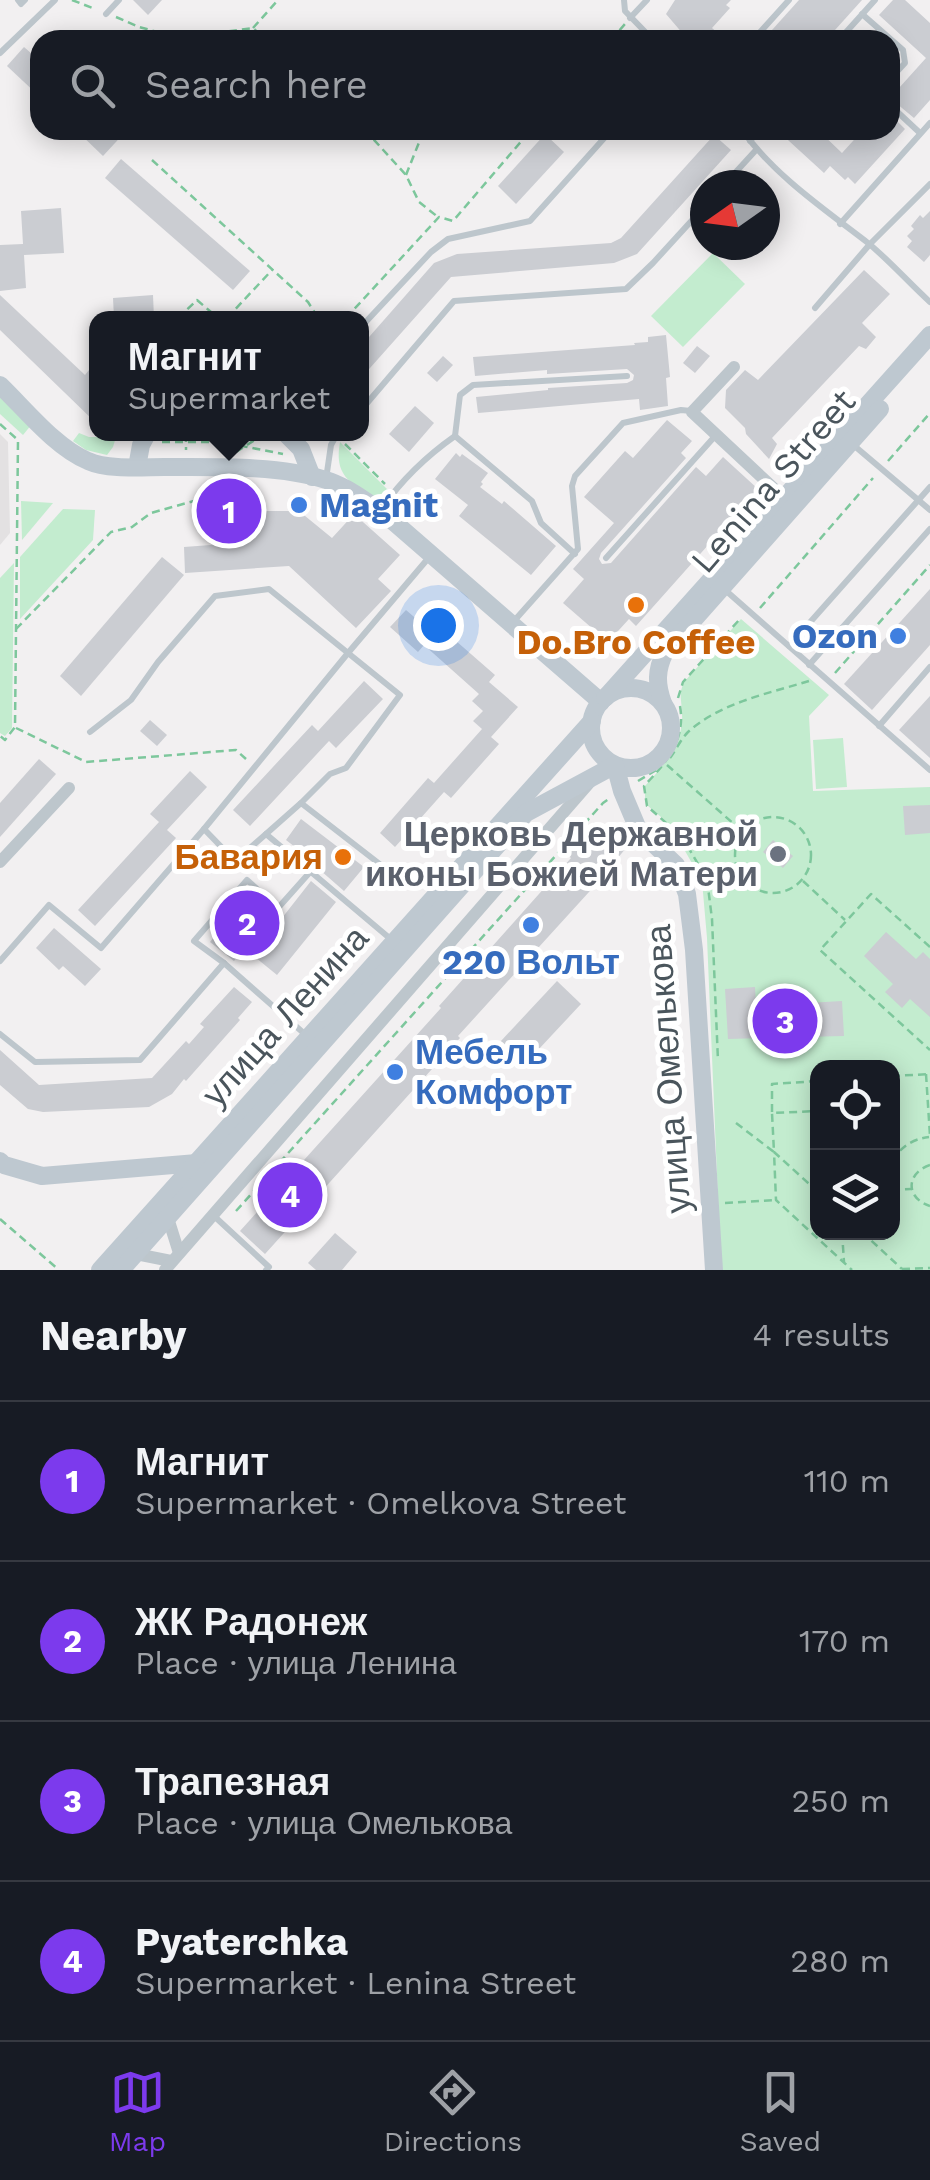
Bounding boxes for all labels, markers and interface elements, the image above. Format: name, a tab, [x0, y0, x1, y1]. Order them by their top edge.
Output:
search box	[30, 30, 900, 140]
icon: search	[65, 58, 120, 113]
text: Search here	[145, 63, 368, 107]
north arrow	[690, 170, 780, 260]
popup	[89, 311, 369, 441]
text: Магнит	[128, 335, 262, 379]
text: Supermarket	[128, 379, 330, 417]
street label: Lenina Street	[682, 380, 864, 581]
pin: 1	[196, 474, 262, 548]
place label: Magnit	[319, 484, 438, 526]
marker: Magnit	[288, 494, 310, 516]
marker: Do.Bro Coffee	[625, 594, 647, 616]
your location	[413, 600, 464, 651]
place label: Ozon	[792, 615, 878, 657]
place label: Do.Bro Coffee	[516, 621, 756, 663]
marker: Ozon	[887, 625, 909, 647]
place label: Церковь Державной иконы Божией Матери	[365, 813, 758, 895]
place label: Бавария	[175, 836, 323, 878]
marker: Церковь Державной иконы Божией Матери	[767, 843, 789, 865]
marker: Бавария	[332, 846, 354, 868]
pin: 2	[214, 886, 280, 960]
marker: 220 Вольт	[520, 914, 542, 936]
street label: улица Ленина	[193, 917, 377, 1115]
street label: улица Омелькова	[637, 923, 699, 1215]
place label: 220 Вольт	[442, 941, 620, 983]
pin: 3	[752, 984, 818, 1058]
place label: Мебель Комфорт	[415, 1031, 572, 1113]
map controls	[810, 1060, 900, 1240]
button: locate	[810, 1060, 900, 1150]
marker: Мебель Комфорт	[384, 1061, 406, 1083]
button: layers	[810, 1150, 900, 1240]
pin: 4	[258, 1158, 322, 1232]
text: Nearby	[40, 1311, 187, 1360]
text: 4 results	[752, 1316, 890, 1354]
text: Магнит	[135, 1440, 269, 1484]
text: 1	[66, 1462, 79, 1500]
text: 110 m	[804, 1462, 890, 1500]
text: Supermarket · Omelkova Street	[135, 1484, 627, 1522]
text: ЖК Радонеж	[135, 1600, 367, 1644]
text: 2	[63, 1622, 82, 1660]
text: 170 m	[799, 1622, 890, 1660]
text: Place · улица Ленина	[135, 1644, 457, 1682]
text: Трапезная	[135, 1760, 330, 1804]
text: 3	[63, 1782, 82, 1820]
text: 250 m	[791, 1782, 890, 1820]
text: Place · улица Омелькова	[135, 1804, 512, 1842]
text: Pyaterchka	[135, 1920, 348, 1964]
text: 4	[62, 1942, 83, 1980]
text: 280 m	[790, 1942, 890, 1980]
text: Supermarket · Lenina Street	[135, 1964, 576, 2002]
tab: Map	[109, 2065, 166, 2158]
tab: Directions	[384, 2065, 522, 2158]
tab: Saved	[740, 2065, 821, 2158]

